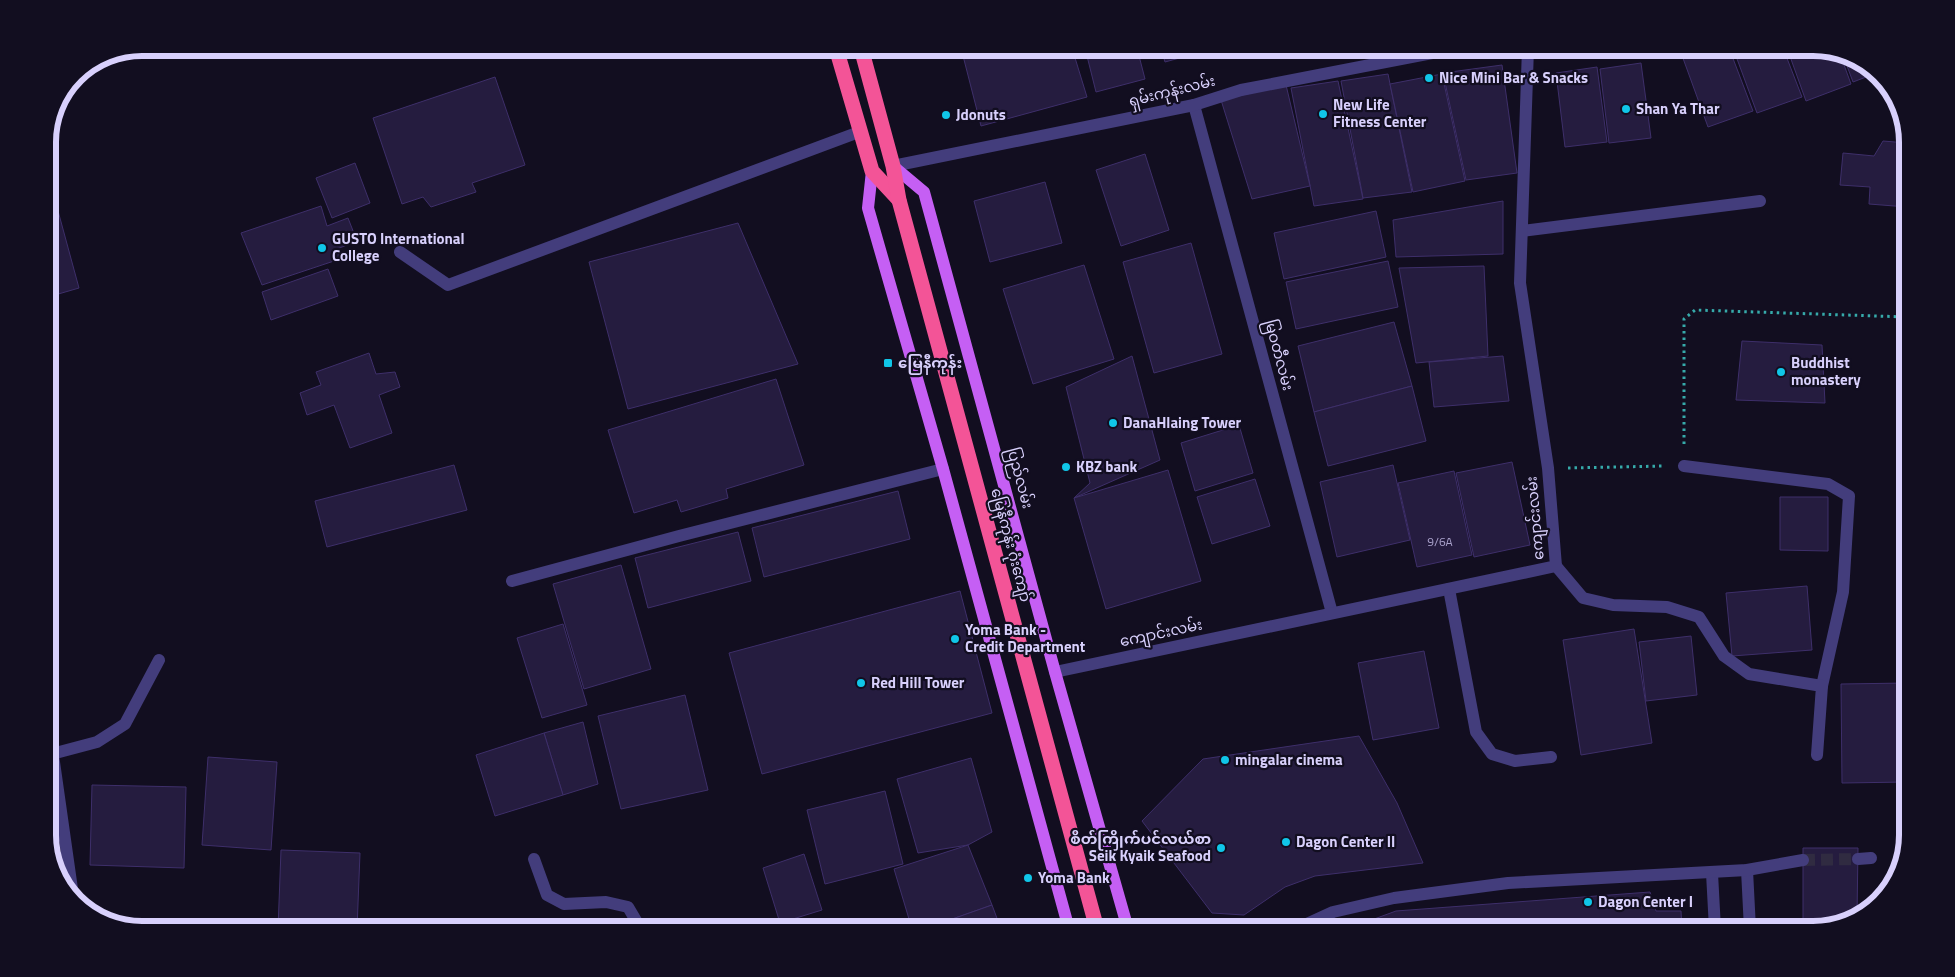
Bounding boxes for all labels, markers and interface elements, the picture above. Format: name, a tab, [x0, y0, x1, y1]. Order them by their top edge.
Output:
place label: Nice Mini Bar & Snacks	[1439, 66, 1588, 89]
street label: ရှမ်းကုန်းလမ်း	[1126, 69, 1218, 113]
marker: Nice Mini Bar & Snacks	[1423, 72, 1435, 84]
place label: New Life Fitness Center	[1333, 93, 1427, 133]
place label: Shan Ya Thar	[1636, 97, 1720, 120]
place label: Jdonuts	[956, 103, 1006, 126]
marker: Shan Ya Thar	[1620, 103, 1632, 115]
marker: New Life Fitness Center	[1317, 108, 1329, 120]
marker: Jdonuts	[940, 109, 952, 121]
place label: GUSTO International College	[332, 227, 465, 267]
marker: GUSTO International College	[316, 242, 328, 254]
street label: မြဝတီလမ်း	[1258, 317, 1300, 393]
place label: မြေနီကုန်း	[898, 351, 962, 375]
place label: Buddhist monastery	[1791, 351, 1861, 391]
marker: မြေနီကုန်း	[882, 357, 894, 369]
marker: Buddhist monastery	[1775, 366, 1787, 378]
place label: DanaHlaing Tower	[1123, 411, 1242, 434]
marker: DanaHlaing Tower	[1107, 417, 1119, 429]
street label: ပြည်လမ်း	[1000, 445, 1040, 511]
place label: KBZ bank	[1076, 455, 1137, 478]
marker: KBZ bank	[1060, 461, 1072, 473]
street label: ကျောင်းလမ်း	[1519, 475, 1551, 561]
street label: မြေနီကုန်း ဂုံးကျော်	[984, 485, 1038, 605]
house number: 9/6A	[1427, 532, 1453, 551]
street label: ကျောင်းလမ်း	[1117, 613, 1205, 653]
place label: Yoma Bank - Credit Department	[965, 618, 1086, 658]
marker: Yoma Bank - Credit Department	[949, 633, 961, 645]
place label: Red Hill Tower	[871, 671, 965, 694]
marker: Red Hill Tower	[855, 677, 867, 689]
place label: mingalar cinema	[1235, 748, 1343, 771]
marker: mingalar cinema	[1219, 754, 1231, 766]
place label: စိတ်ကြိုက်ပင်လယ်စာ Seik Kyaik Seafood	[1070, 827, 1211, 867]
place label: Dagon Center II	[1296, 830, 1395, 853]
marker: Dagon Center II	[1280, 836, 1292, 848]
marker: စိတ်ကြိုက်ပင်လယ်စာ Seik Kyaik Seafood	[1215, 842, 1227, 854]
place label: Yoma Bank	[1038, 866, 1110, 889]
marker: Yoma Bank	[1022, 872, 1034, 884]
place label: Dagon Center I	[1598, 890, 1693, 913]
marker: Dagon Center I	[1582, 896, 1594, 908]

